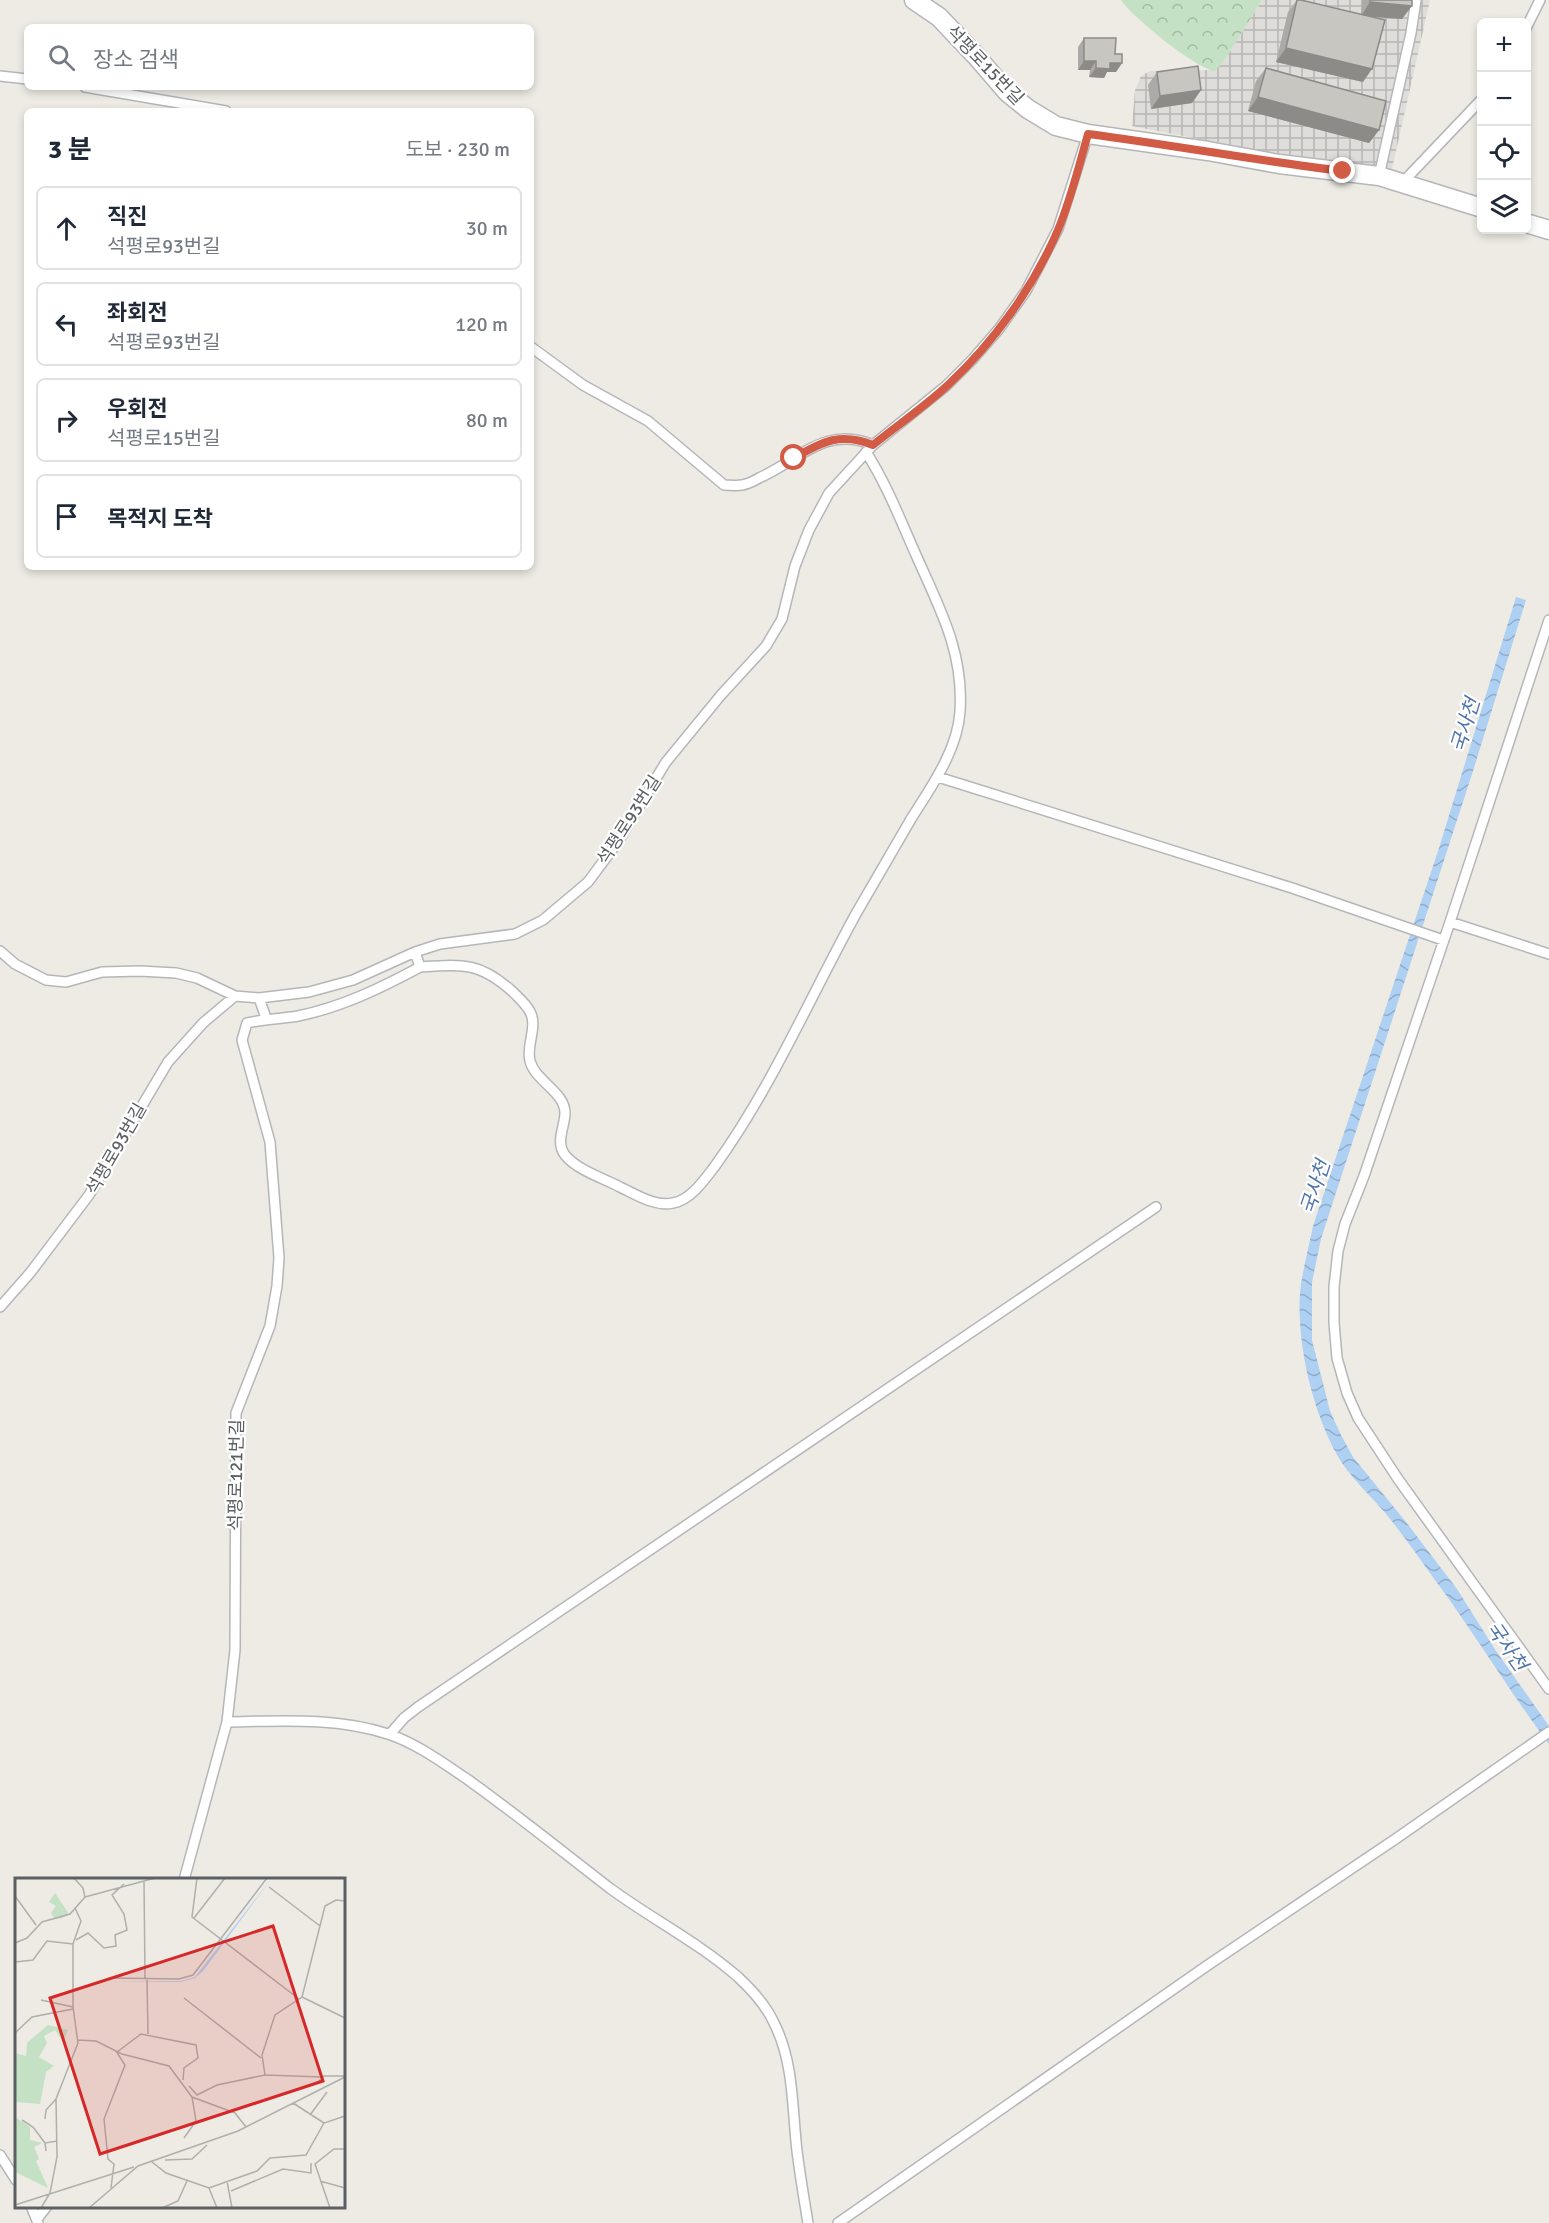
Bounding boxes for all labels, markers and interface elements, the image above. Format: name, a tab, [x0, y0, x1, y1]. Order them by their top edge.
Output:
map controls	[1477, 18, 1531, 234]
button: +	[1477, 18, 1531, 72]
street label: 석평로15번길	[942, 21, 1028, 109]
search box	[24, 24, 534, 90]
icon: search	[45, 41, 78, 74]
text: 장소 검색	[93, 46, 179, 73]
button: −	[1477, 72, 1531, 126]
button: locate	[1477, 126, 1531, 180]
text: 3 분	[48, 134, 92, 166]
text: 도보 · 230 m	[406, 137, 510, 162]
route end	[1329, 157, 1355, 183]
button: layers	[1477, 180, 1531, 234]
text: 직진	[107, 203, 147, 230]
icon: ahead	[50, 212, 83, 245]
text: 30 m	[466, 216, 508, 241]
text: 석평로93번길	[107, 234, 221, 259]
text: 좌회전	[107, 299, 168, 326]
icon: left	[50, 308, 83, 341]
text: 120 m	[455, 312, 508, 337]
text: 석평로93번길	[107, 330, 221, 355]
text: 우회전	[107, 395, 168, 422]
icon: right	[50, 404, 83, 437]
text: 80 m	[466, 408, 508, 433]
text: 석평로15번길	[107, 426, 221, 451]
route start	[780, 444, 806, 470]
icon: arrive	[50, 500, 83, 533]
text: 목적지 도착	[107, 505, 213, 532]
water label: 국사천	[1445, 693, 1486, 755]
street label: 석평로93번길	[592, 771, 666, 869]
street label: 석평로93번길	[81, 1099, 151, 1199]
water label: 국사천	[1295, 1155, 1337, 1217]
street label: 석평로121번길	[224, 1419, 248, 1531]
water label: 국사천	[1481, 1617, 1534, 1678]
inset map	[15, 1878, 345, 2208]

